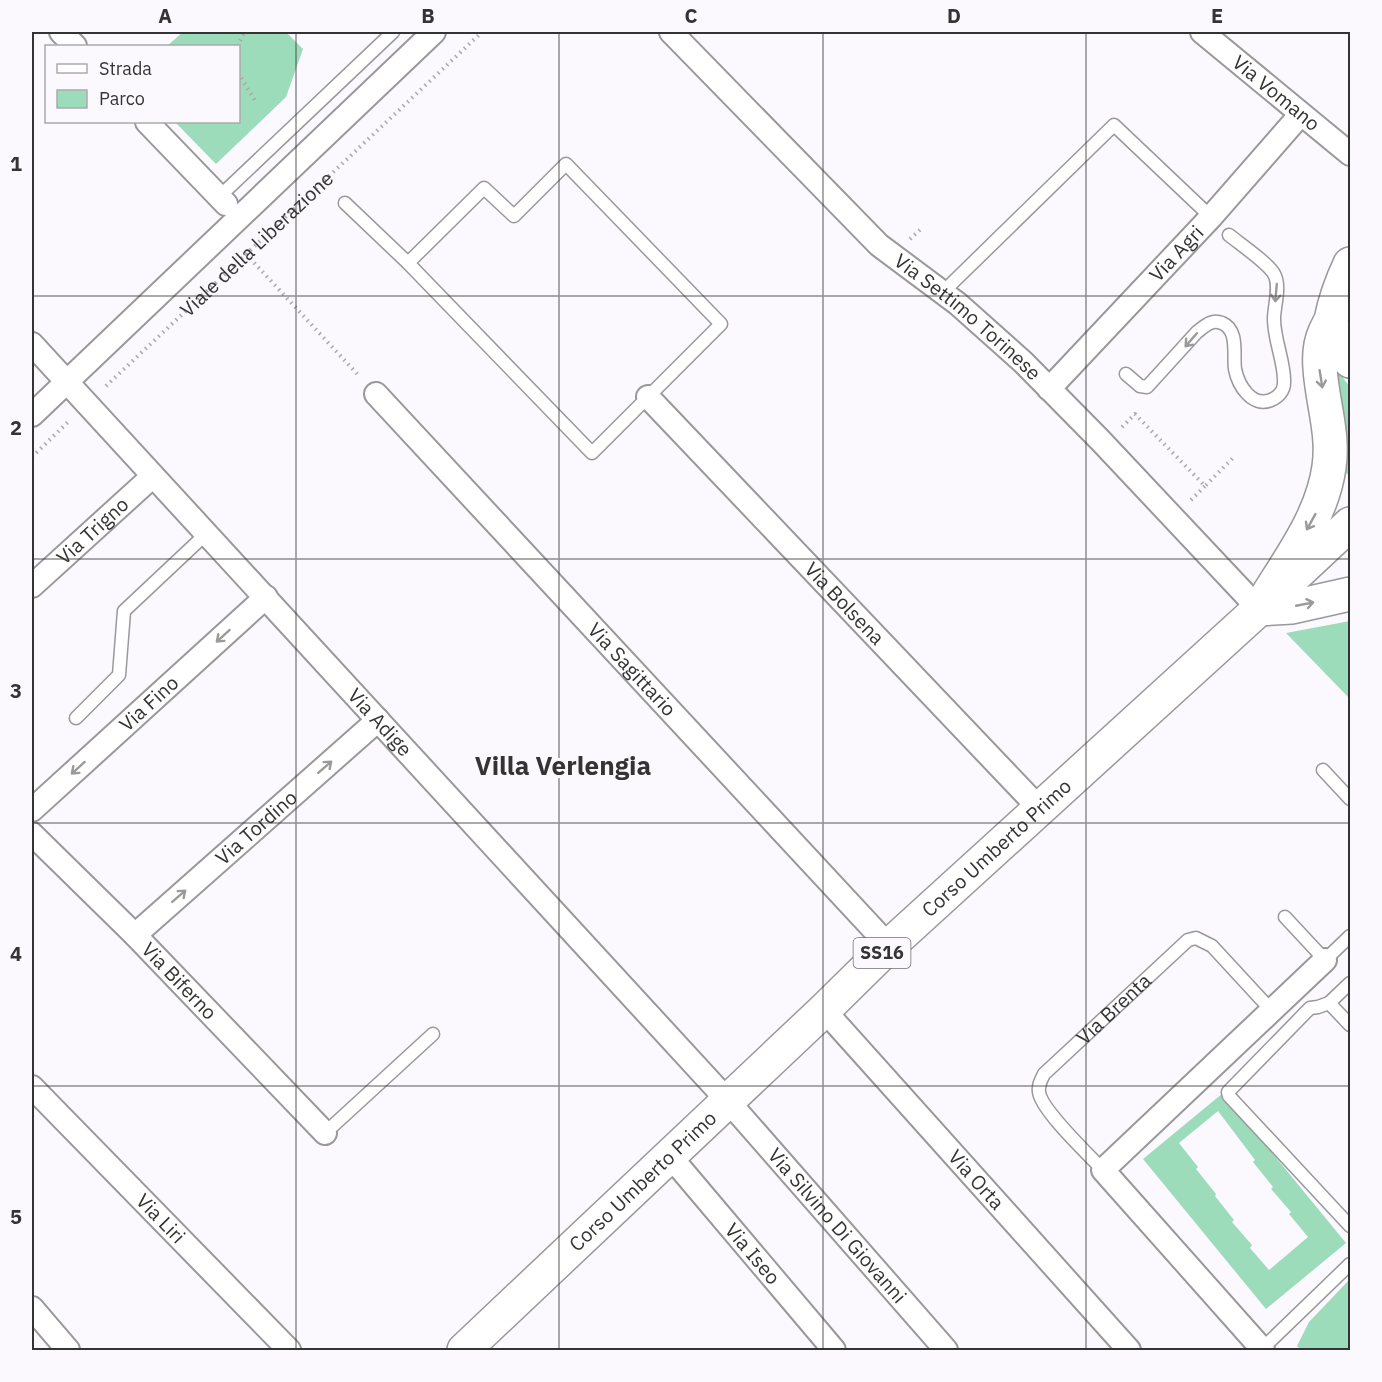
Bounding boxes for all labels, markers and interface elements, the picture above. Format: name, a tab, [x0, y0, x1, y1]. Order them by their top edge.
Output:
text: A	[158, 2, 172, 29]
text: B	[421, 2, 435, 29]
text: C	[684, 2, 698, 29]
text: D	[947, 2, 961, 29]
text: E	[1211, 2, 1223, 29]
legend	[45, 45, 240, 123]
street label: Via Vomano	[1227, 49, 1326, 137]
text: Strada	[99, 57, 152, 80]
text: Parco	[99, 87, 145, 110]
text: 1	[10, 150, 22, 177]
street label: Viale della Liberazione	[174, 165, 339, 323]
street label: Via Agri	[1143, 219, 1209, 287]
street label: Via Settimo Torinese	[889, 247, 1048, 386]
one-way arrow	[1270, 282, 1281, 302]
one-way arrow	[1184, 332, 1198, 347]
one-way arrow	[1316, 368, 1327, 388]
text: 2	[10, 414, 22, 441]
street label: Via Trigno	[50, 491, 134, 570]
one-way arrow	[1305, 513, 1317, 530]
street label: Via Bolsena	[799, 556, 891, 651]
one-way arrow	[1295, 598, 1314, 609]
street label: Via Sagittario	[582, 616, 683, 722]
one-way arrow	[215, 629, 230, 644]
street label: Via Fino	[113, 669, 184, 737]
text: 3	[10, 677, 22, 704]
street label: Via Adige	[342, 682, 418, 762]
district label: Villa Verlengia	[475, 748, 651, 782]
one-way arrow	[71, 760, 86, 774]
one-way arrow	[317, 760, 332, 774]
street label: Corso Umberto Primo	[916, 772, 1077, 923]
street label: Via Tordino	[209, 784, 303, 871]
one-way arrow	[171, 889, 186, 903]
street label: Via Biferno	[136, 936, 223, 1025]
road number: SS16	[854, 938, 910, 968]
text: 4	[10, 940, 22, 967]
street label: Via Brenta	[1070, 967, 1157, 1050]
street label: Corso Umberto Primo	[563, 1104, 722, 1257]
street label: Via Silvino Di Giovanni	[762, 1142, 913, 1309]
street label: Via Orta	[943, 1144, 1011, 1215]
street label: Via Liri	[130, 1187, 192, 1249]
text: 5	[10, 1203, 22, 1230]
street label: Via Iseo	[719, 1217, 787, 1290]

